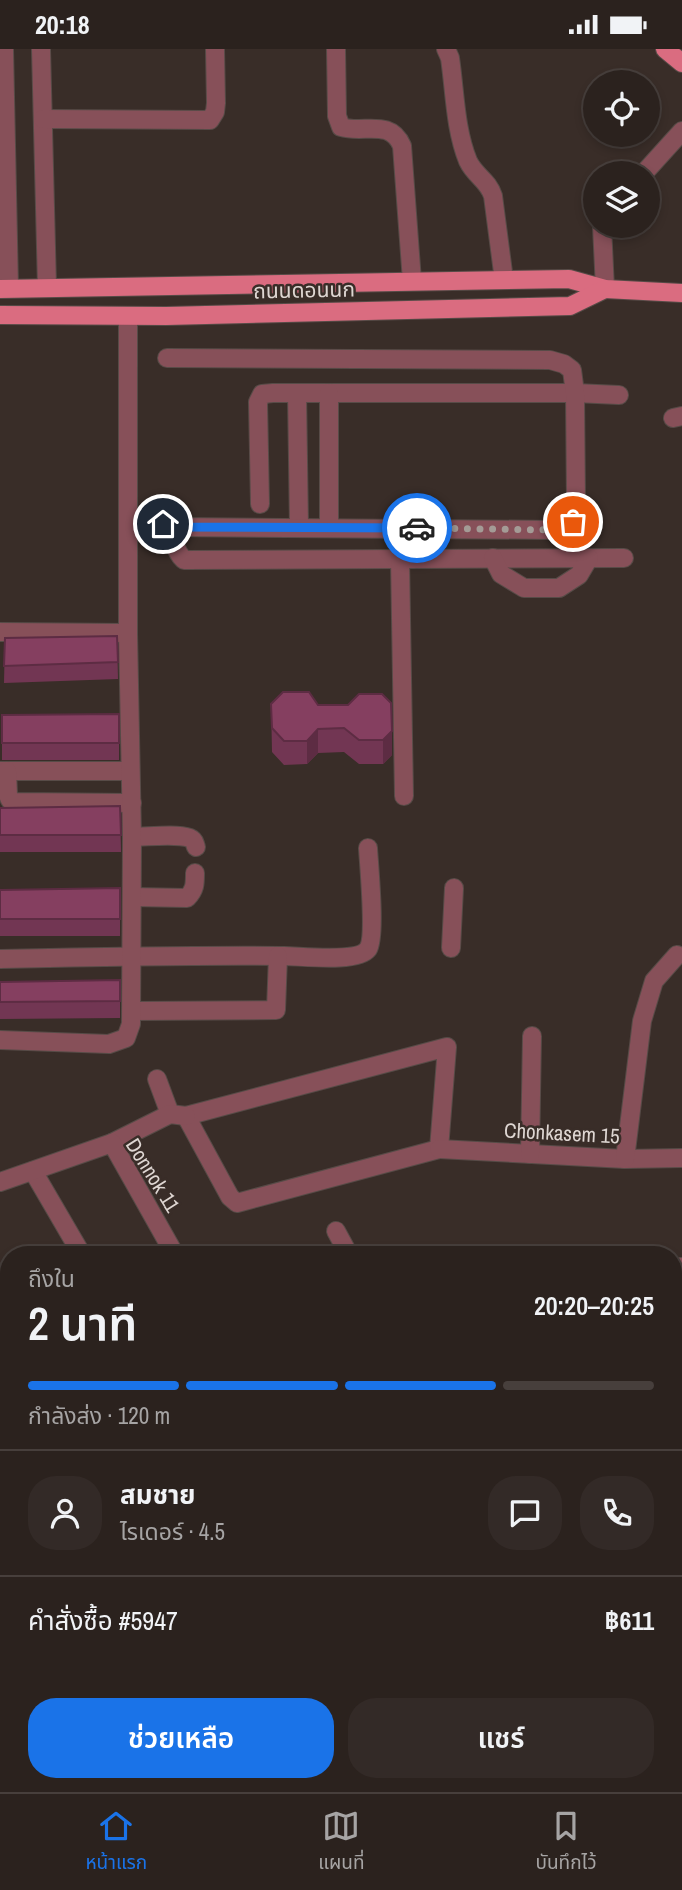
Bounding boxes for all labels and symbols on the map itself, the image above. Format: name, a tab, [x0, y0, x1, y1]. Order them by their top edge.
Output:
street label: ถนนดอนนก	[253, 275, 355, 305]
pin	[543, 492, 603, 552]
courier	[382, 493, 452, 563]
pin	[133, 494, 193, 554]
street label: Chonkasem 15	[503, 1115, 621, 1151]
street label: Donnok 11	[119, 1133, 187, 1218]

